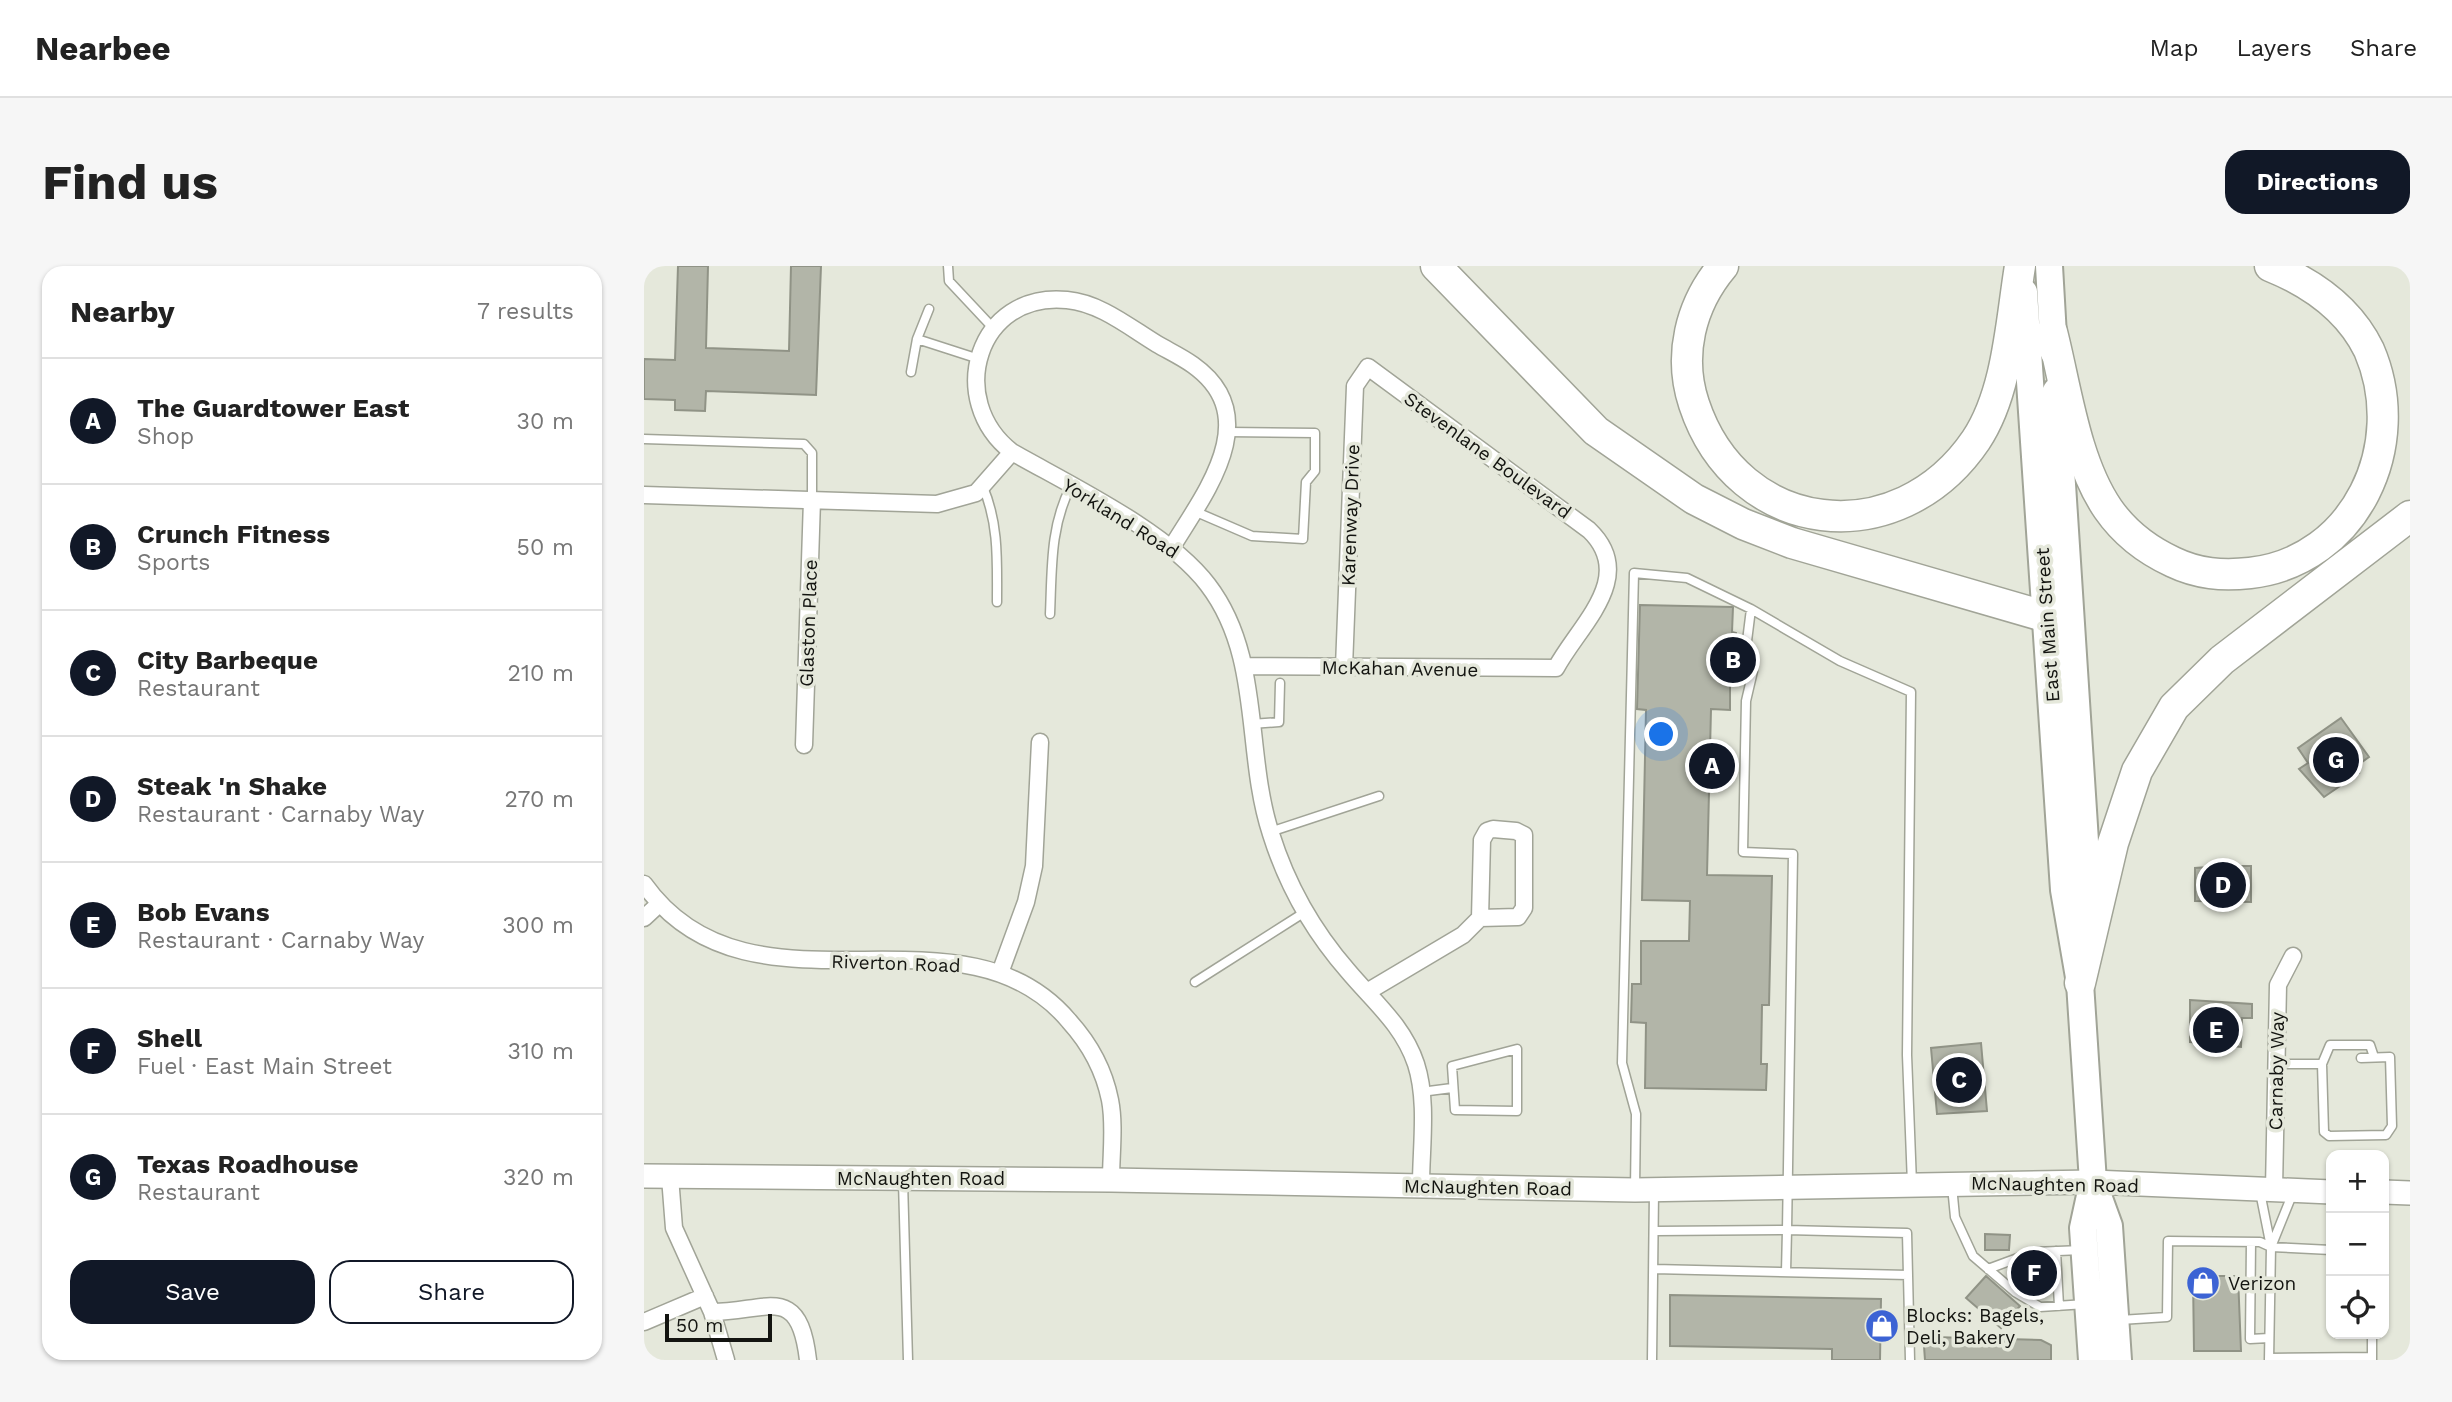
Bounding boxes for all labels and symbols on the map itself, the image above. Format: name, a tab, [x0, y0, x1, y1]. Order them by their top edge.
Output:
street label: Stevenlane Boulevard	[1400, 387, 1576, 524]
street label: Karenway Drive	[1337, 444, 1364, 586]
street label: Yorkland Road	[1058, 474, 1183, 563]
street label: East Main Street	[2031, 547, 2064, 703]
street label: Glaston Place	[795, 559, 822, 687]
pin: B	[1710, 634, 1756, 686]
street label: McKahan Avenue	[1321, 656, 1479, 681]
your location	[1644, 717, 1678, 751]
pin: G	[2313, 734, 2359, 786]
pin: A	[1689, 740, 1735, 792]
pin: D	[2200, 859, 2246, 911]
street label: Riverton Road	[831, 950, 961, 977]
pin: E	[2193, 1004, 2239, 1056]
street label: Carnaby Way	[2264, 1011, 2289, 1130]
pin: C	[1936, 1054, 1982, 1106]
street label: McNaughten Road	[837, 1167, 1005, 1190]
street label: McNaughten Road	[1971, 1172, 2139, 1197]
street label: McNaughten Road	[1404, 1175, 1572, 1200]
pin: F	[2011, 1247, 2057, 1299]
shop icon: Verizon	[2184, 1264, 2222, 1302]
place label: Verizon	[2228, 1272, 2296, 1295]
place label: Blocks: Bagels, Deli, Bakery	[1906, 1304, 2044, 1349]
shop icon: Blocks: Bagels, Deli, Bakery	[1863, 1307, 1901, 1345]
scale bar	[665, 1311, 772, 1343]

